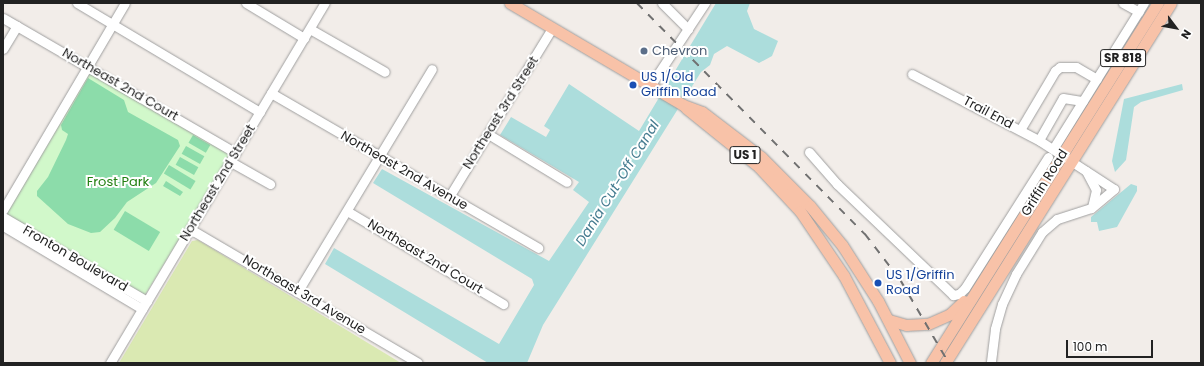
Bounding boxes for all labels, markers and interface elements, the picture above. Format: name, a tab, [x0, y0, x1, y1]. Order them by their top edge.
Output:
north arrow	[1156, 8, 1196, 48]
text: N	[1177, 27, 1195, 42]
place label: Chevron	[652, 43, 707, 59]
street label: Northeast 2nd Court	[59, 45, 181, 125]
marker: Chevron	[639, 46, 649, 56]
road number: SR 818	[1100, 48, 1146, 68]
street label: Northeast 3rd Street	[460, 54, 542, 172]
place label: US 1/Old Griffin Road	[641, 70, 717, 101]
marker: US 1/Old Griffin Road	[628, 80, 638, 90]
street label: Trail End	[960, 93, 1016, 133]
water label: Dania Cut-Off Canal	[572, 117, 662, 249]
street label: Northeast 2nd Street	[177, 122, 259, 244]
street label: Northeast 2nd Avenue	[338, 128, 470, 214]
road number: US 1	[729, 145, 761, 165]
street label: Griffin Road	[1018, 147, 1072, 219]
park label: Frost Park	[87, 174, 149, 190]
street label: Northeast 2nd Court	[365, 216, 485, 298]
street label: Fronton Boulevard	[20, 223, 130, 295]
street label: Northeast 3rd Avenue	[240, 252, 368, 338]
place label: US 1/Griffin Road	[886, 268, 954, 299]
marker: US 1/Griffin Road	[873, 278, 883, 288]
scale bar	[1068, 332, 1155, 358]
text: 100 m	[1073, 338, 1107, 355]

